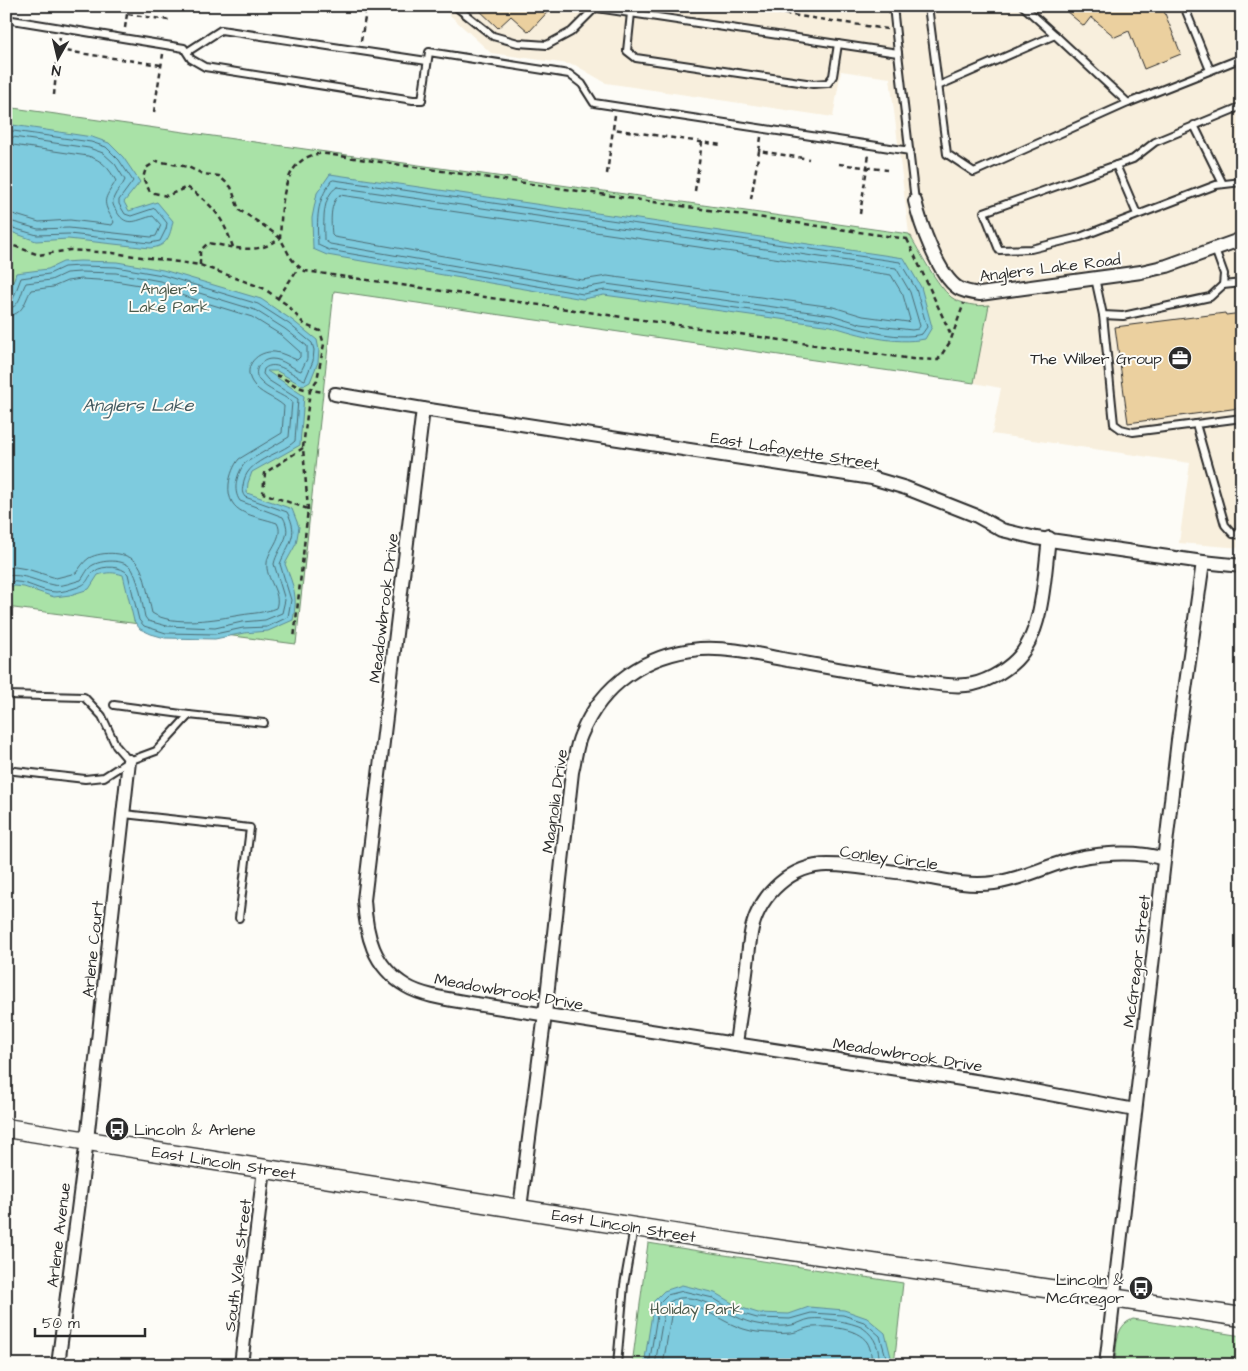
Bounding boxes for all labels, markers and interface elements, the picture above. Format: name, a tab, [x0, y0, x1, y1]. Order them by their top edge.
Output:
north arrow	[32, 32, 82, 82]
text: N	[50, 59, 62, 80]
street label: Anglers Lake Road	[978, 248, 1122, 289]
park label: Angler’s Lake Park	[128, 278, 210, 318]
office icon: The Wilber Group	[1167, 345, 1193, 371]
place label: The Wilber Group	[1030, 348, 1162, 370]
water label: Anglers Lake	[83, 393, 195, 419]
street label: East Lafayette Street	[709, 427, 881, 476]
street label: Meadowbrook Drive	[364, 532, 404, 684]
street label: Magnolia Drive	[537, 747, 574, 855]
street label: Conley Circle	[838, 840, 940, 877]
street label: McGregor Street	[1118, 893, 1157, 1029]
street label: Arlene Court	[77, 899, 109, 999]
street label: Meadowbrook Drive	[433, 968, 585, 1016]
street label: Meadowbrook Drive	[832, 1032, 984, 1078]
bus stop icon: Lincoln & Arlene	[104, 1116, 130, 1142]
place label: Lincoln & Arlene	[134, 1119, 256, 1141]
street label: East Lincoln Street	[150, 1141, 298, 1185]
street label: Arlene Avenue	[42, 1181, 76, 1289]
street label: South Vale Street	[219, 1197, 257, 1333]
street label: East Lincoln Street	[550, 1204, 698, 1248]
place label: Lincoln & McGregor	[1046, 1269, 1124, 1310]
bus stop icon: Lincoln & McGregor	[1128, 1275, 1154, 1301]
park label: Holiday Park	[650, 1298, 742, 1321]
scale bar	[35, 1306, 145, 1338]
text: 50 m	[42, 1313, 80, 1334]

